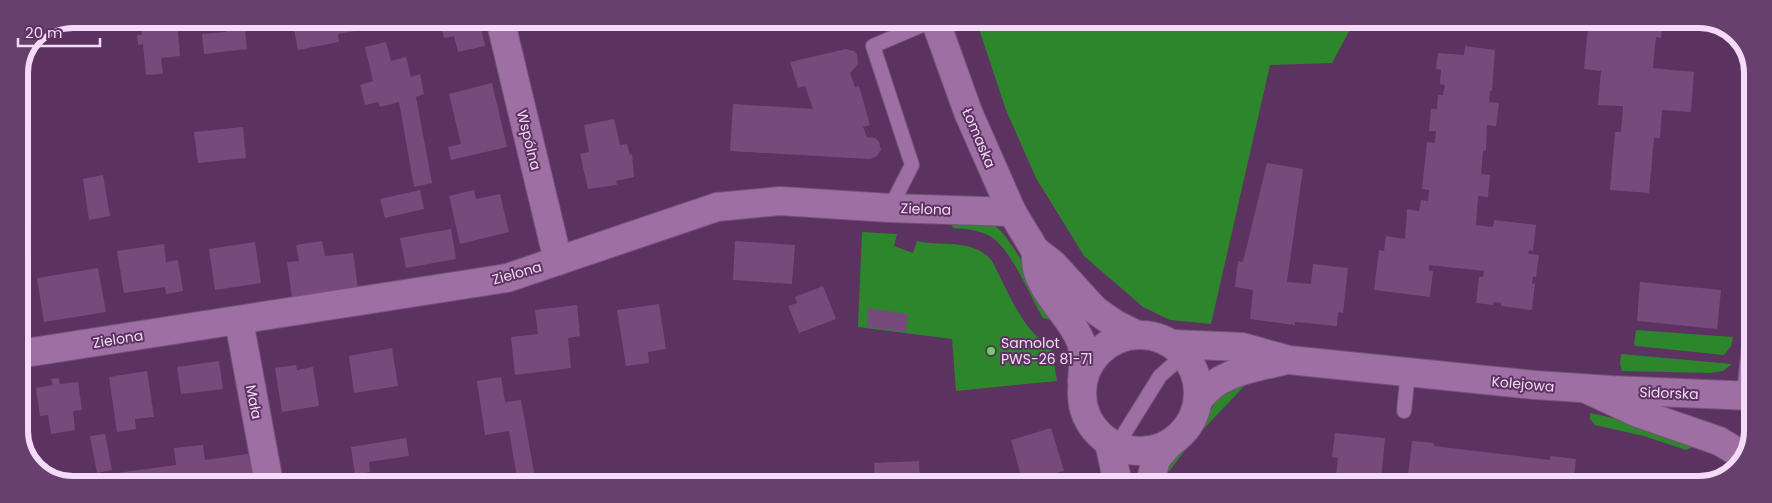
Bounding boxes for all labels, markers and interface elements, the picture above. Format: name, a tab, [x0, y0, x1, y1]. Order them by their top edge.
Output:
scale bar	[18, 15, 100, 47]
text: 20 m	[25, 22, 63, 43]
street label: Łomaska	[957, 105, 1001, 171]
street label: Wspólna	[512, 108, 546, 172]
street label: Zielona	[900, 198, 952, 220]
street label: Zielona	[490, 256, 544, 290]
street label: Zielona	[91, 325, 145, 353]
place label: Samolot PWS-26 81-71	[1001, 333, 1093, 369]
marker: Samolot PWS-26 81-71	[985, 345, 997, 357]
street label: Kolejowa	[1491, 371, 1555, 397]
street label: Sidorska	[1639, 382, 1699, 404]
street label: Mała	[241, 383, 267, 421]

